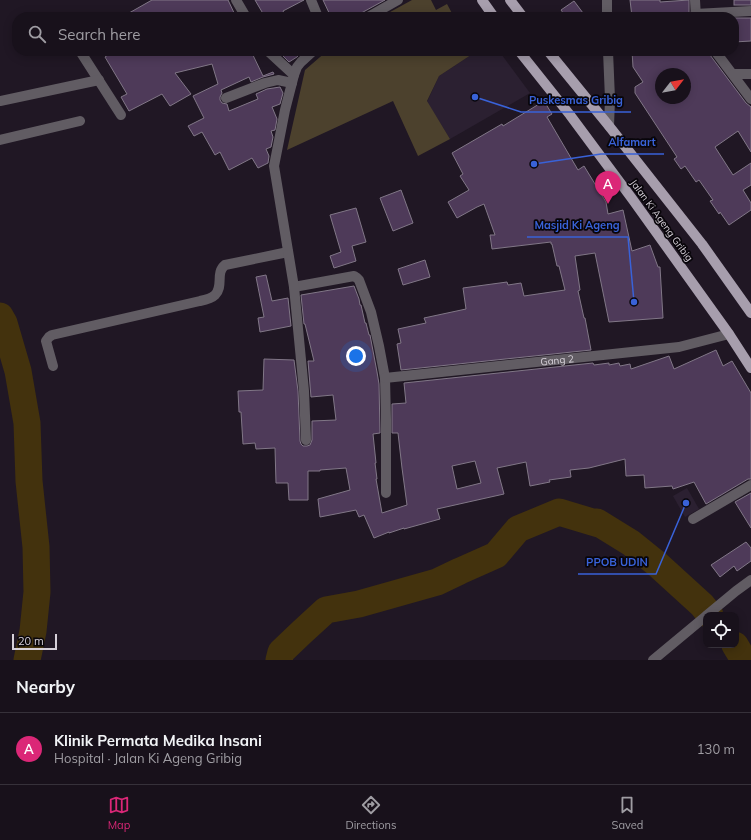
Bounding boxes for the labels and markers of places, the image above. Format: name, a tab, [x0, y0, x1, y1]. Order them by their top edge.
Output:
callout: Puskesmas Gribig	[521, 89, 631, 112]
callout: Alfamart	[601, 131, 664, 154]
pin: A	[595, 171, 621, 204]
callout: Masjid Ki Ageng	[527, 214, 628, 237]
callout: PPOB UDIN	[578, 551, 656, 574]

